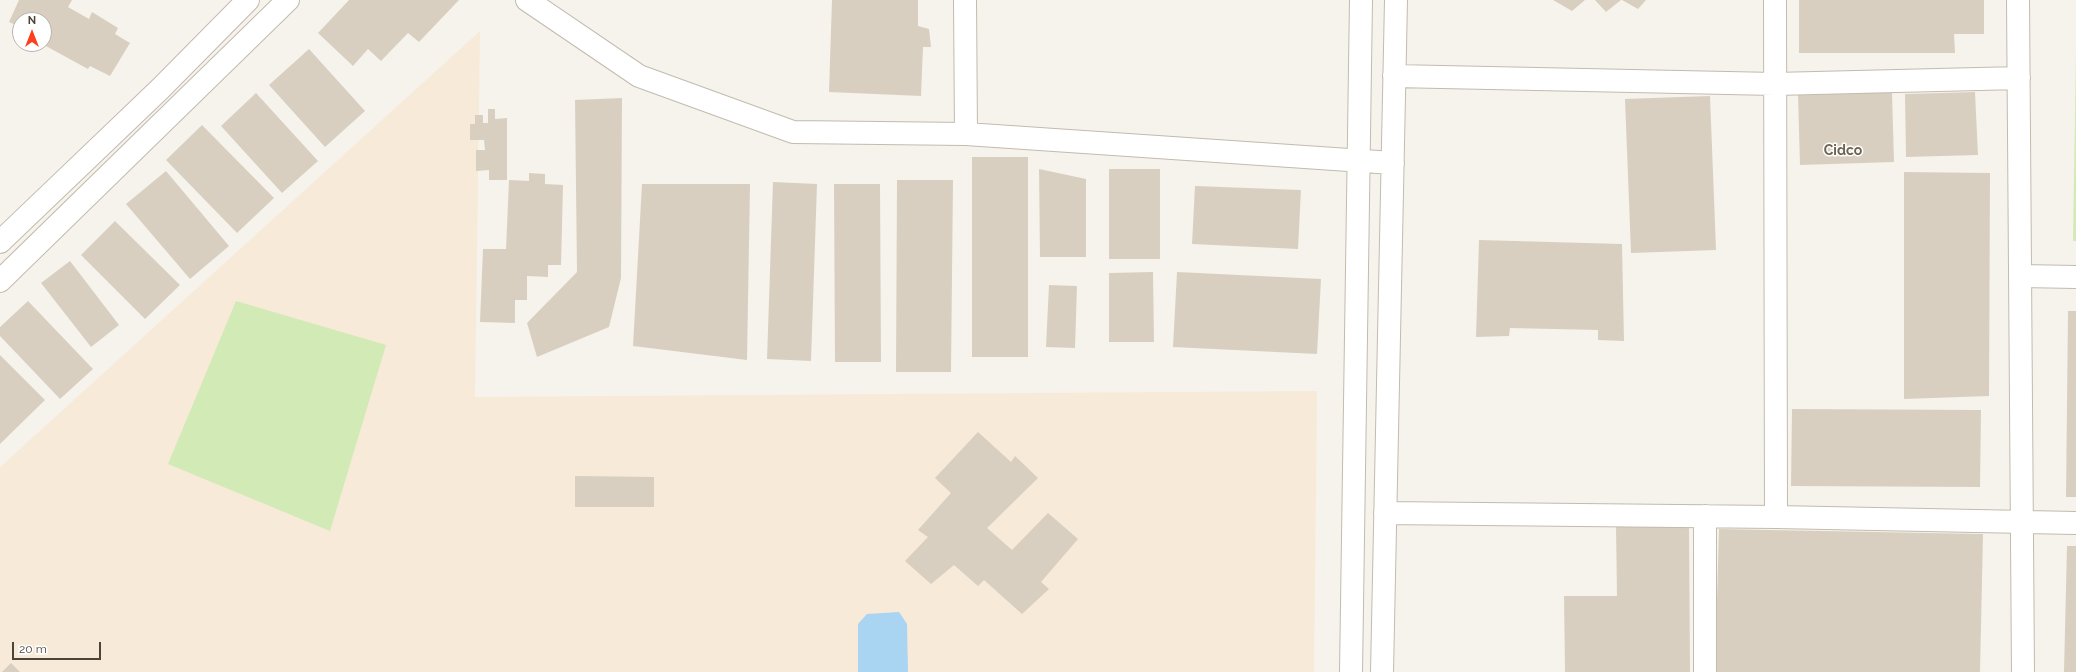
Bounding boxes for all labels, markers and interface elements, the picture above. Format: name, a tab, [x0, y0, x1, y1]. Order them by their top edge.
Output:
north arrow	[12, 12, 52, 52]
text: N	[28, 14, 36, 27]
district label: Cidco	[1824, 143, 1862, 159]
scale bar	[14, 634, 103, 660]
text: 20 m	[19, 642, 47, 656]

